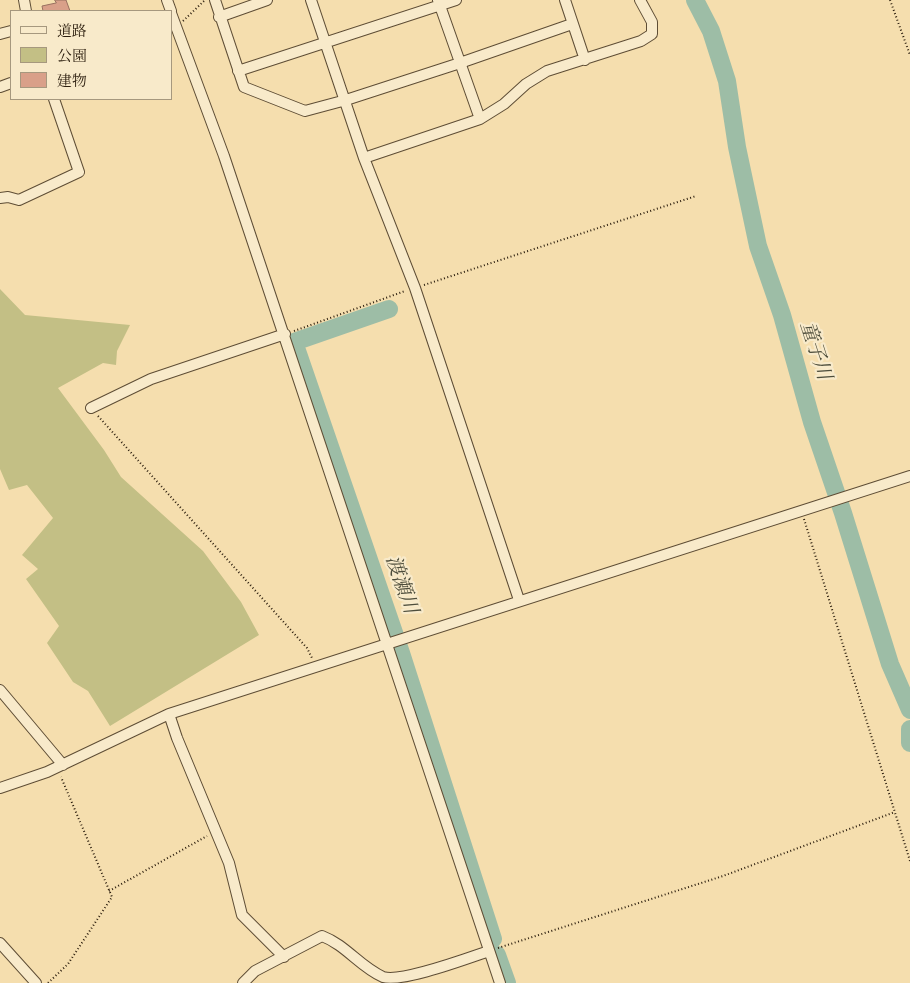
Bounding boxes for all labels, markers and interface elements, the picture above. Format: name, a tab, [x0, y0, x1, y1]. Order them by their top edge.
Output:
legend	[10, 10, 172, 100]
text: 道路	[57, 22, 87, 41]
text: 公園	[57, 47, 87, 66]
text: 建物	[57, 72, 87, 91]
water label: 童子川	[793, 319, 835, 383]
water label: 渡瀬川	[379, 553, 421, 617]

